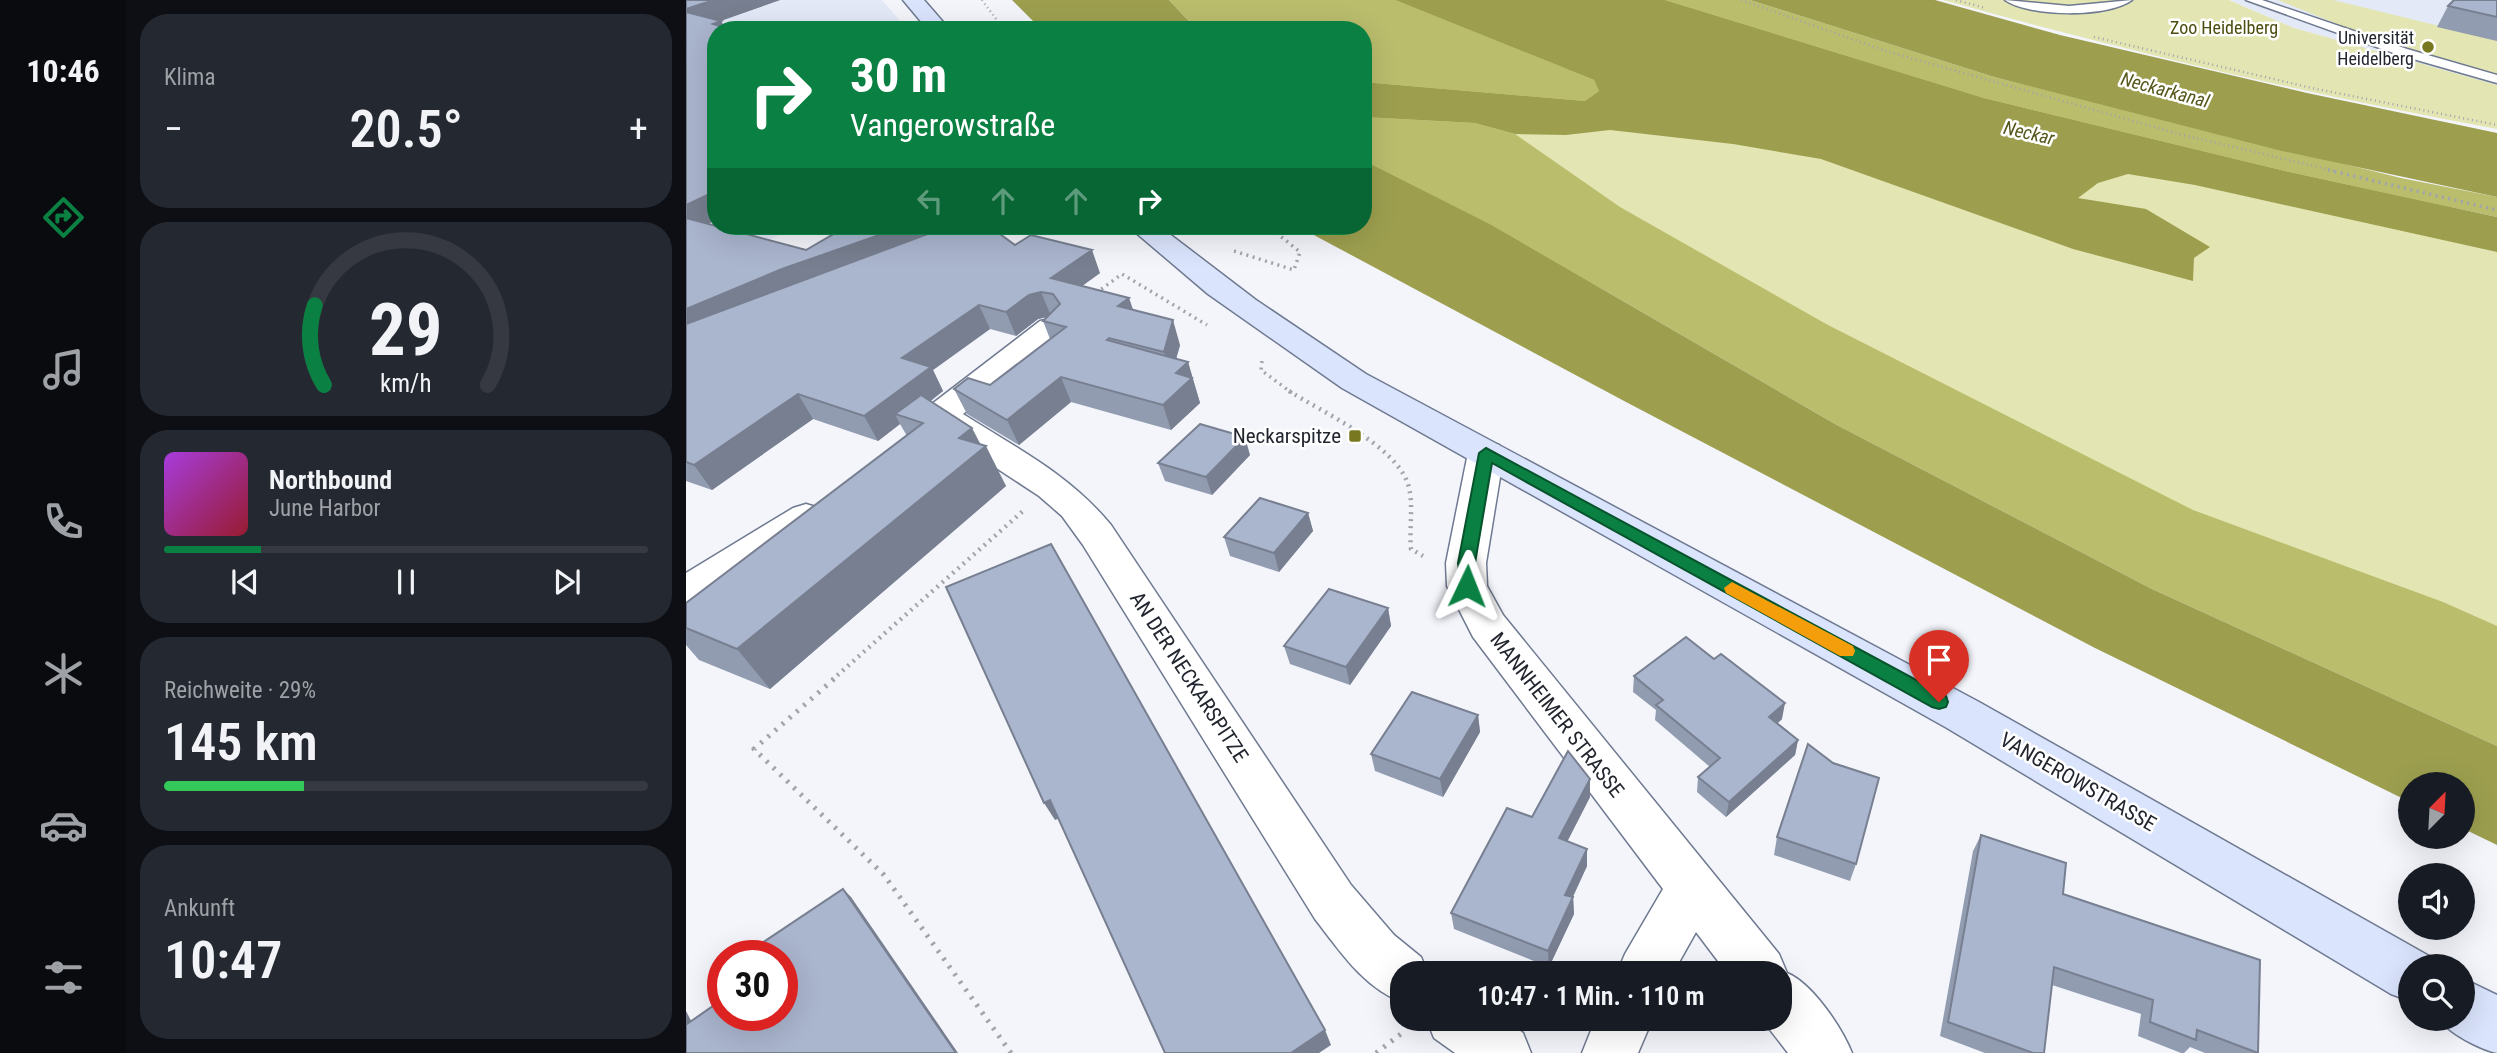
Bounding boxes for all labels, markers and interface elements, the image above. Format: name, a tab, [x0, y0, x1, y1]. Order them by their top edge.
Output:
park label: Zoo Heidelberg	[2170, 17, 2278, 38]
place label: Universität Heidelberg	[2337, 27, 2414, 69]
marker: Universität Heidelberg	[2420, 39, 2436, 55]
text: 30 m	[850, 47, 947, 104]
icon: right	[735, 49, 826, 140]
text: 10:46	[26, 52, 100, 90]
text: Klima	[164, 64, 215, 91]
water label: Neckarkanal	[2118, 67, 2212, 113]
text: 20.5°	[349, 99, 463, 160]
text: Vangerowstraße	[850, 106, 1055, 144]
text: −	[164, 107, 183, 151]
text: +	[629, 107, 648, 151]
water label: Neckar	[2001, 116, 2057, 150]
icon: left	[911, 182, 949, 220]
icon: ahead	[984, 182, 1022, 220]
icon: ahead	[1057, 182, 1095, 220]
icon: right	[1130, 182, 1168, 220]
icon: directions	[39, 193, 88, 242]
text: 29	[369, 287, 443, 373]
icon: music	[39, 345, 88, 394]
text: km/h	[380, 368, 432, 397]
place label: Neckarspitze	[1233, 424, 1341, 448]
marker: Neckarspitze	[1347, 428, 1363, 444]
text: Northbound	[269, 465, 392, 495]
text: June Harbor	[269, 495, 381, 522]
icon: phone	[39, 497, 88, 546]
position arrow	[1430, 549, 1504, 623]
icon: previous	[226, 563, 264, 601]
icon: pause	[387, 563, 425, 601]
icon: next	[548, 563, 586, 601]
street label: AN DER NECKARSPITZE	[1125, 587, 1253, 767]
street label: MANNHEIMER STRASSE	[1485, 628, 1629, 802]
pin	[1909, 630, 1969, 702]
icon: arrive	[1920, 641, 1958, 679]
icon: climate	[39, 649, 88, 698]
text: Reichweite · 29%	[164, 677, 316, 704]
text: 145 km	[164, 712, 318, 773]
street label: VANGEROWSTRASSE	[1996, 728, 2160, 836]
north arrow	[2398, 772, 2474, 849]
map controls	[2398, 772, 2475, 1031]
icon: car	[39, 801, 88, 850]
button: sound	[2398, 863, 2475, 940]
text: Ankunft	[164, 895, 235, 922]
text: 10:47	[164, 930, 282, 991]
speed limit sign: 30	[707, 940, 798, 1031]
icon: filters	[39, 953, 88, 1002]
button: search	[2398, 954, 2475, 1031]
text: 10:47 · 1 Min. · 110 m	[1477, 981, 1705, 1011]

